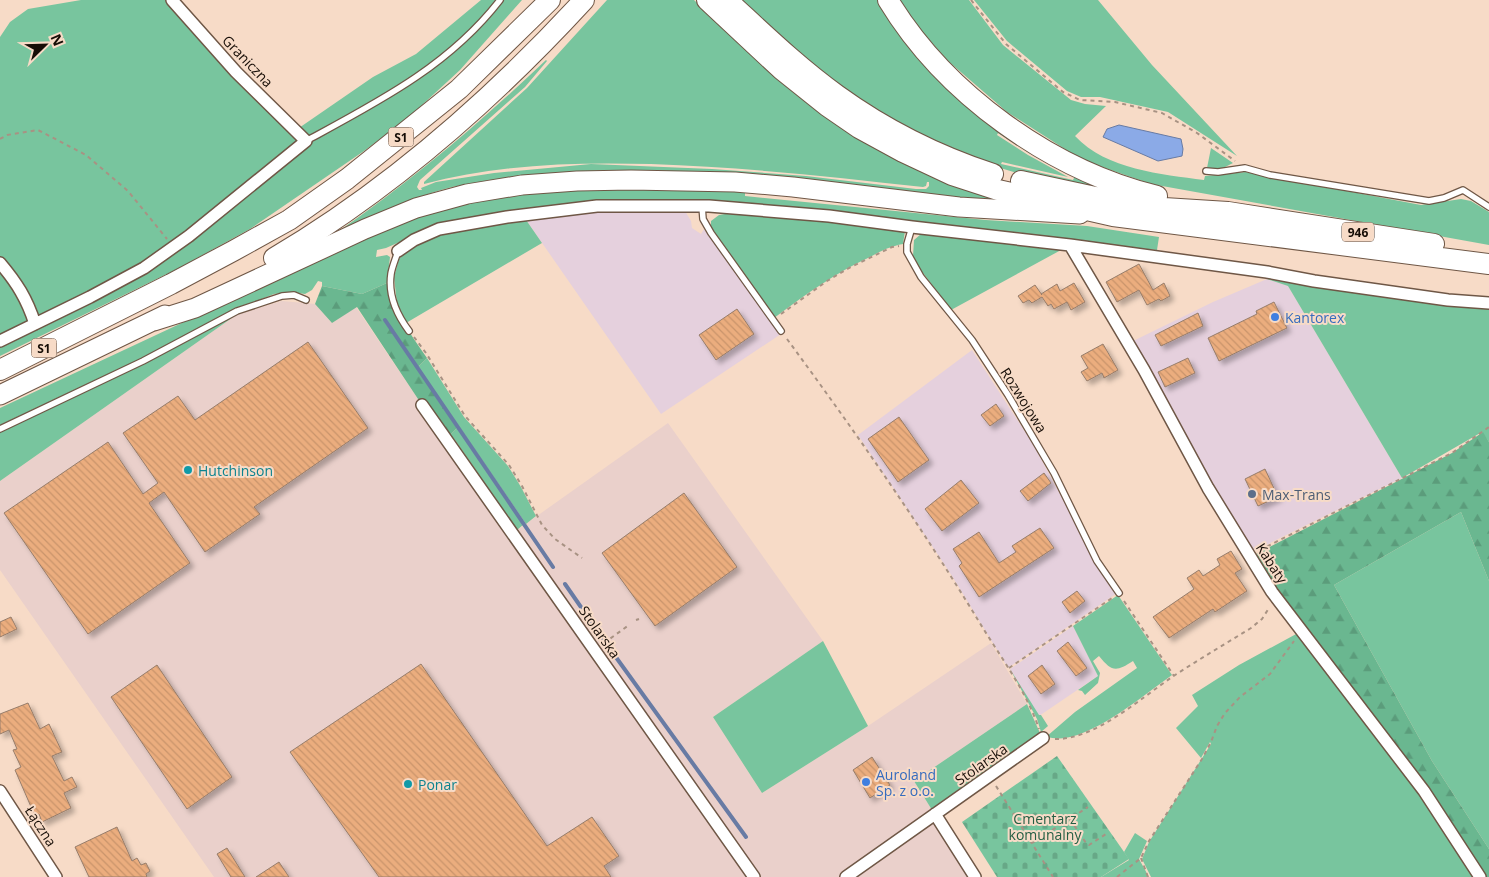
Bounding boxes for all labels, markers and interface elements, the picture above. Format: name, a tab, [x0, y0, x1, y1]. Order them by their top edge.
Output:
north arrow	[20, 20, 70, 70]
text: N	[46, 31, 68, 49]
street label: Graniczna	[218, 31, 278, 91]
road number: S1	[388, 128, 414, 146]
road number: 946	[1342, 222, 1374, 242]
place label: Kantorex	[1285, 308, 1345, 327]
marker: Kantorex	[1269, 311, 1281, 323]
road number: S1	[32, 338, 56, 358]
street label: Rozwojowa	[996, 364, 1052, 436]
place label: Hutchinson	[198, 461, 273, 480]
marker: Hutchinson	[182, 464, 194, 476]
place label: Max-Trans	[1262, 485, 1331, 504]
marker: Max-Trans	[1246, 488, 1258, 500]
street label: Kabaty	[1252, 539, 1293, 588]
street label: Stolarska	[575, 602, 625, 662]
street label: Stolarska	[951, 739, 1011, 789]
place label: Auroland Sp. z o.o.	[876, 765, 936, 800]
place label: Ponar	[418, 775, 457, 794]
marker: Auroland Sp. z o.o.	[860, 776, 872, 788]
marker: Ponar	[402, 778, 414, 790]
street label: Łączna	[21, 802, 61, 850]
park label: Cmentarz komunalny	[1009, 809, 1082, 844]

